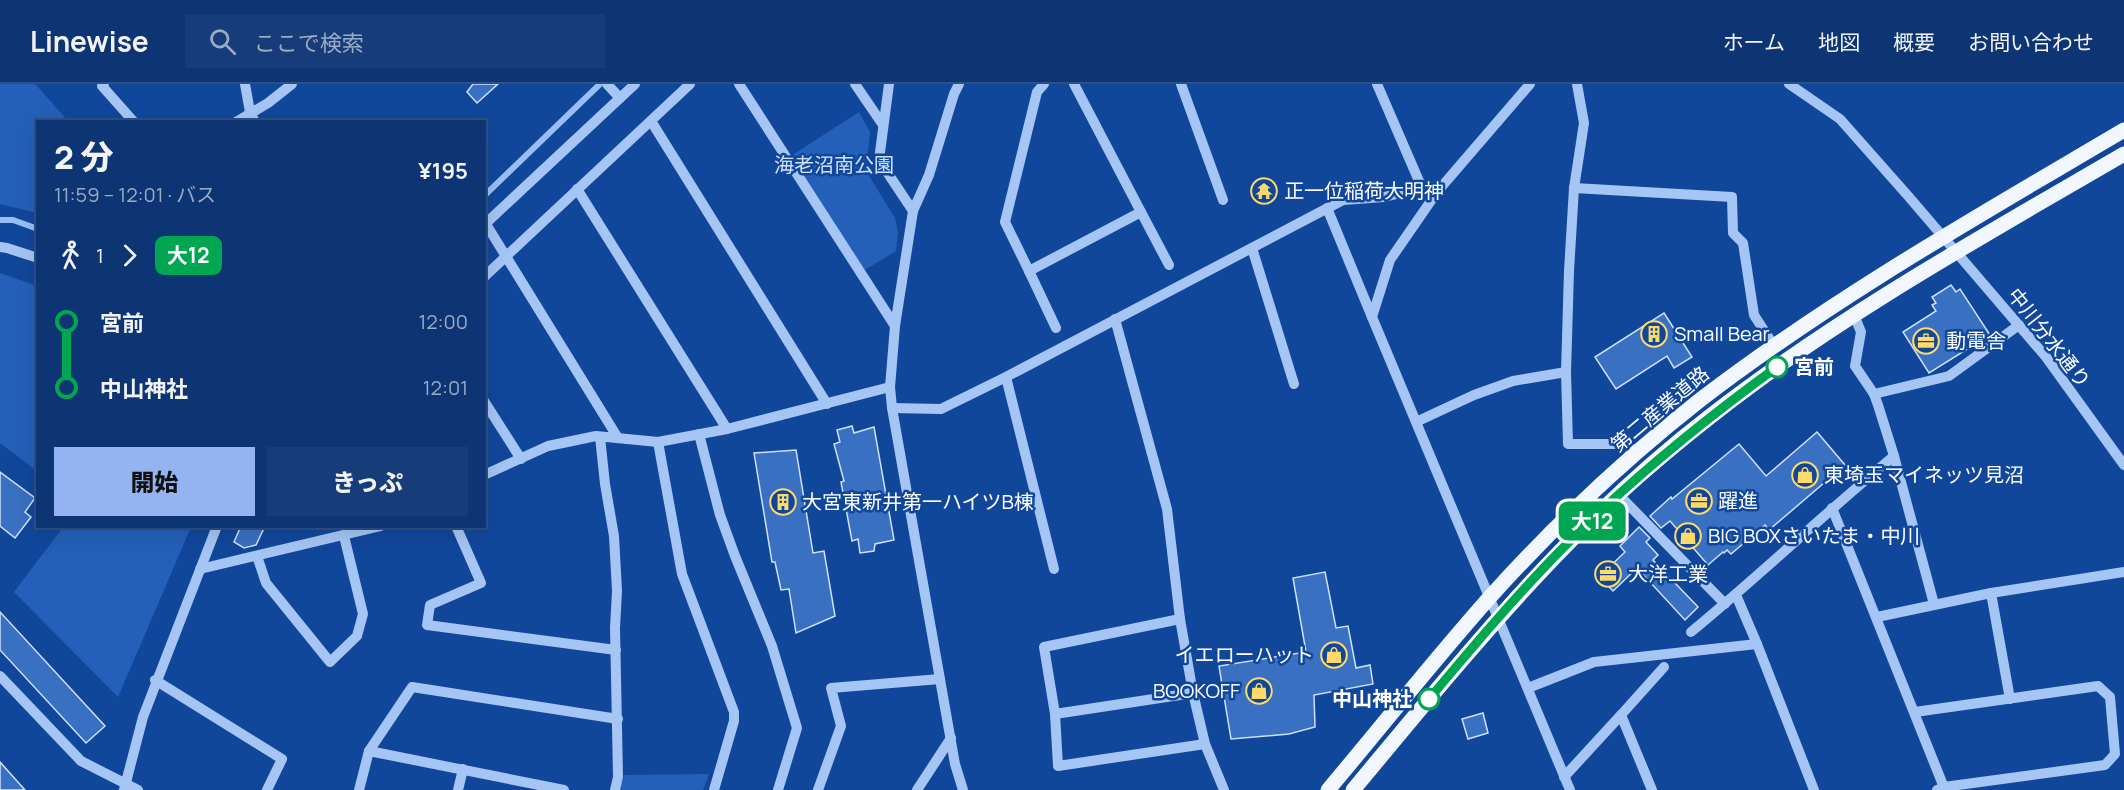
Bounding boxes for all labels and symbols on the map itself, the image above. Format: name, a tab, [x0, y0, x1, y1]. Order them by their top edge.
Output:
park label: 海老沼南公園	[774, 151, 894, 178]
temple icon: 正一位稲荷大明神	[1249, 176, 1279, 206]
place label: 正一位稲荷大明神	[1284, 177, 1444, 204]
street label: 中川分水通り	[2002, 282, 2097, 393]
building icon: Small Bear	[1639, 319, 1669, 349]
place label: Small Bear	[1674, 320, 1770, 347]
office icon: 動電舎	[1911, 326, 1941, 356]
place label: 動電舎	[1946, 327, 2006, 354]
place label: 宮前	[1794, 353, 1834, 380]
marker: 宮前	[1766, 356, 1788, 378]
street label: 第二産業道路	[1605, 360, 1714, 458]
shop icon: 東埼玉マイネッツ見沼	[1790, 460, 1820, 490]
place label: 東埼玉マイネッツ見沼	[1824, 461, 2024, 488]
office icon: 躍進	[1684, 486, 1714, 516]
building icon: 大宮東新井第一ハイツB棟	[768, 487, 798, 517]
place label: 躍進	[1718, 487, 1758, 514]
place label: 大宮東新井第一ハイツB棟	[802, 488, 1034, 515]
line badge: 大12	[1558, 502, 1626, 540]
shop icon: BIG BOXさいたま・中川	[1673, 521, 1703, 551]
place label: BIG BOXさいたま・中川	[1708, 522, 1920, 549]
office icon: 大洋工業	[1593, 559, 1623, 589]
place label: 大洋工業	[1628, 560, 1708, 587]
shop icon: イエローハット	[1319, 640, 1349, 670]
place label: イエローハット	[1175, 641, 1314, 668]
shop icon: BOOKOFF	[1244, 676, 1274, 706]
place label: BOOKOFF	[1153, 677, 1240, 704]
place label: 中山神社	[1332, 685, 1412, 712]
marker: 中山神社	[1418, 688, 1440, 710]

